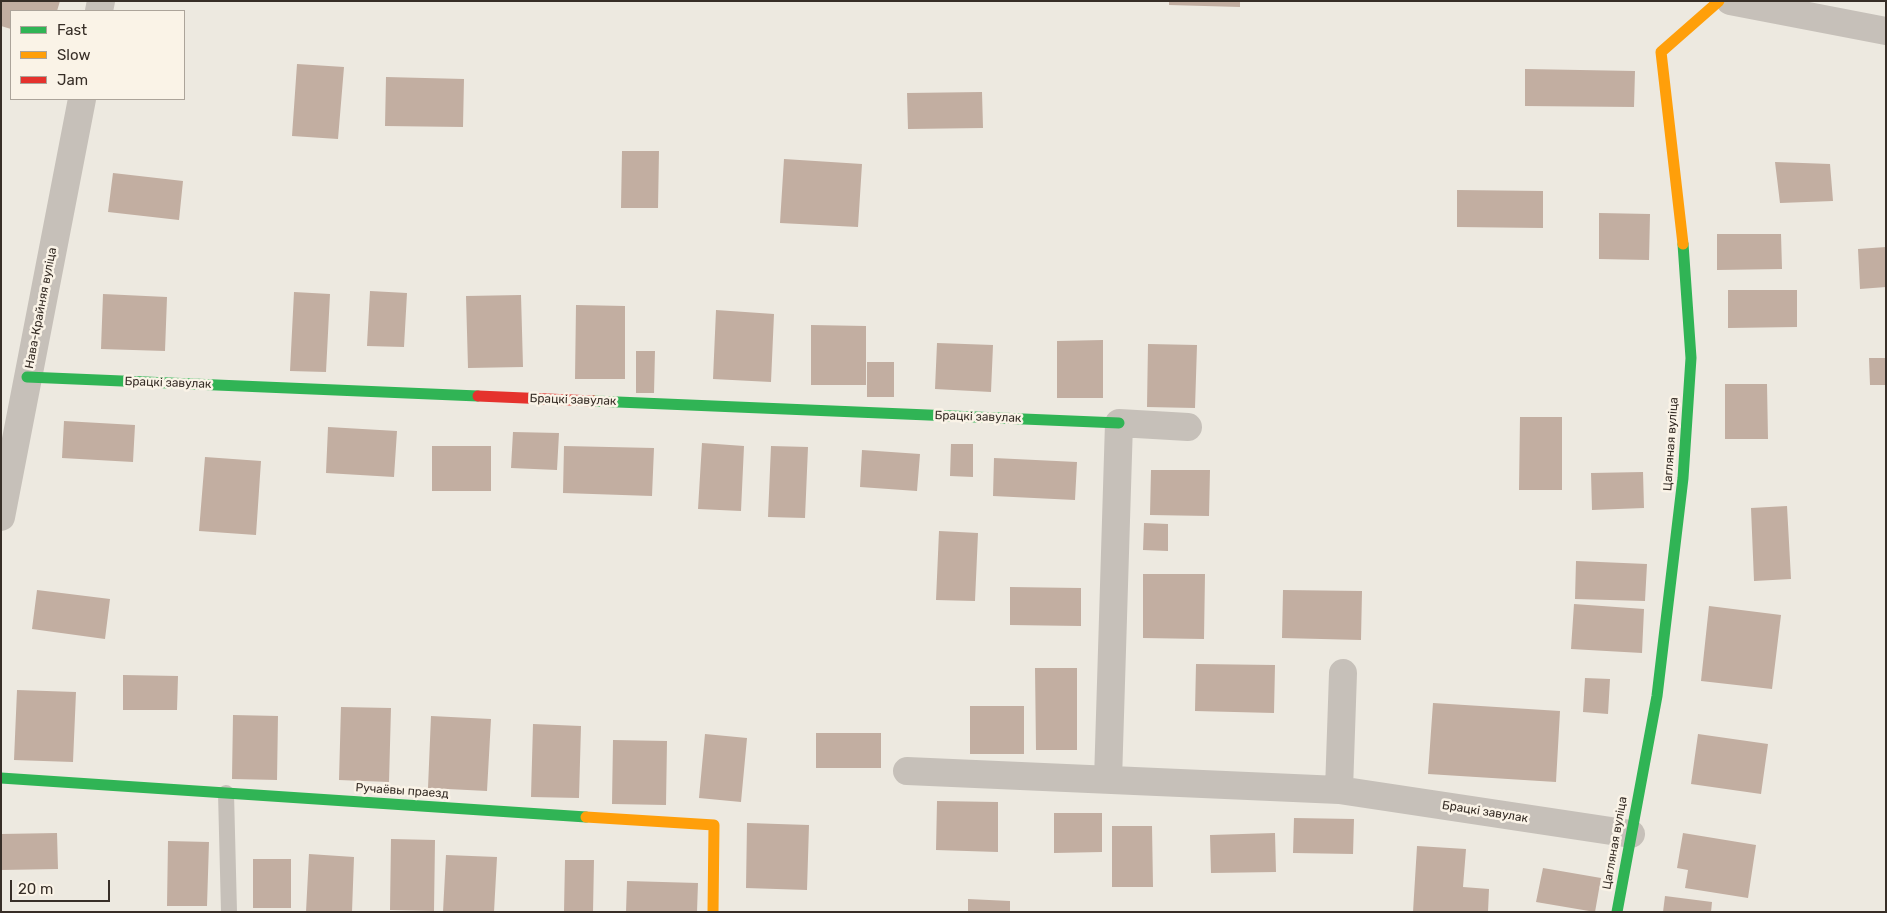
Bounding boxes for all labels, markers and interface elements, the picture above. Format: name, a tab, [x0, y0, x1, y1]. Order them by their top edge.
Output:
legend	[10, 10, 185, 100]
text: Fast	[57, 21, 87, 39]
text: Slow	[57, 46, 90, 64]
text: Jam	[57, 71, 88, 89]
street label: Нава-Крайняя вуліца	[22, 246, 60, 370]
street label: Брацкі завулак	[124, 374, 212, 392]
street label: Брацкі завулак	[529, 391, 617, 409]
street label: Цагляная вуліца	[1661, 397, 1681, 491]
street label: Брацкі завулак	[934, 408, 1022, 426]
street label: Ручаёвы праезд	[355, 781, 449, 801]
street label: Цагляная вуліца	[1600, 795, 1630, 891]
street label: Брацкі завулак	[1441, 798, 1529, 826]
scale bar	[12, 870, 112, 902]
text: 20 m	[18, 880, 53, 898]

